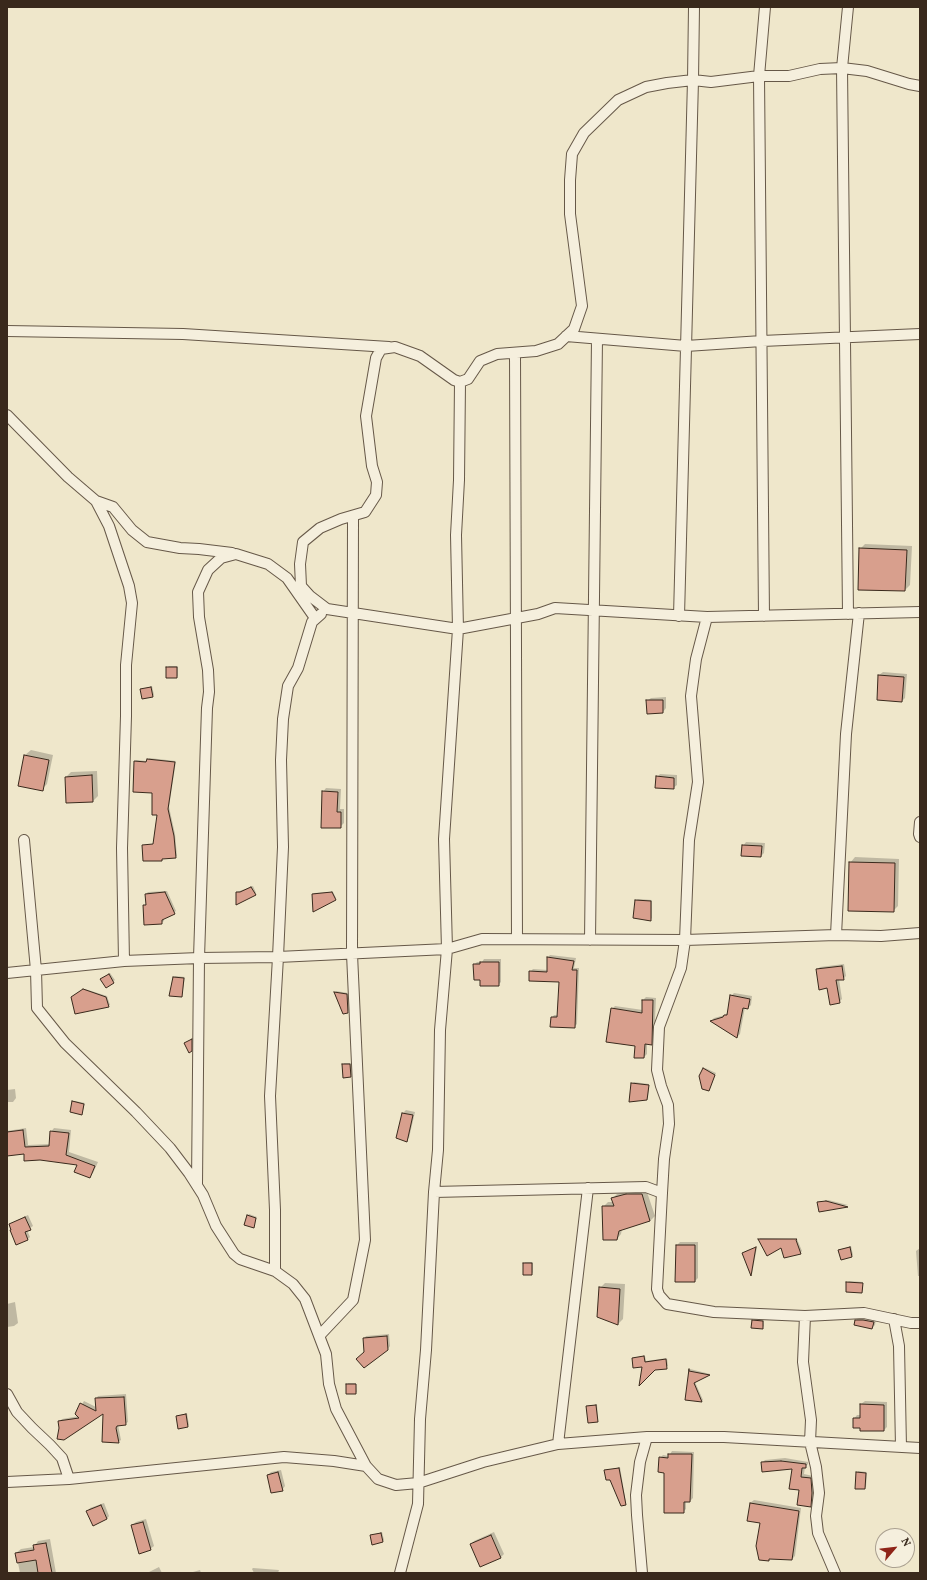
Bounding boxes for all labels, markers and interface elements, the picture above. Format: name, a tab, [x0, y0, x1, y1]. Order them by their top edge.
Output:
north arrow	[875, 1528, 915, 1568]
text: N	[897, 1536, 914, 1550]

